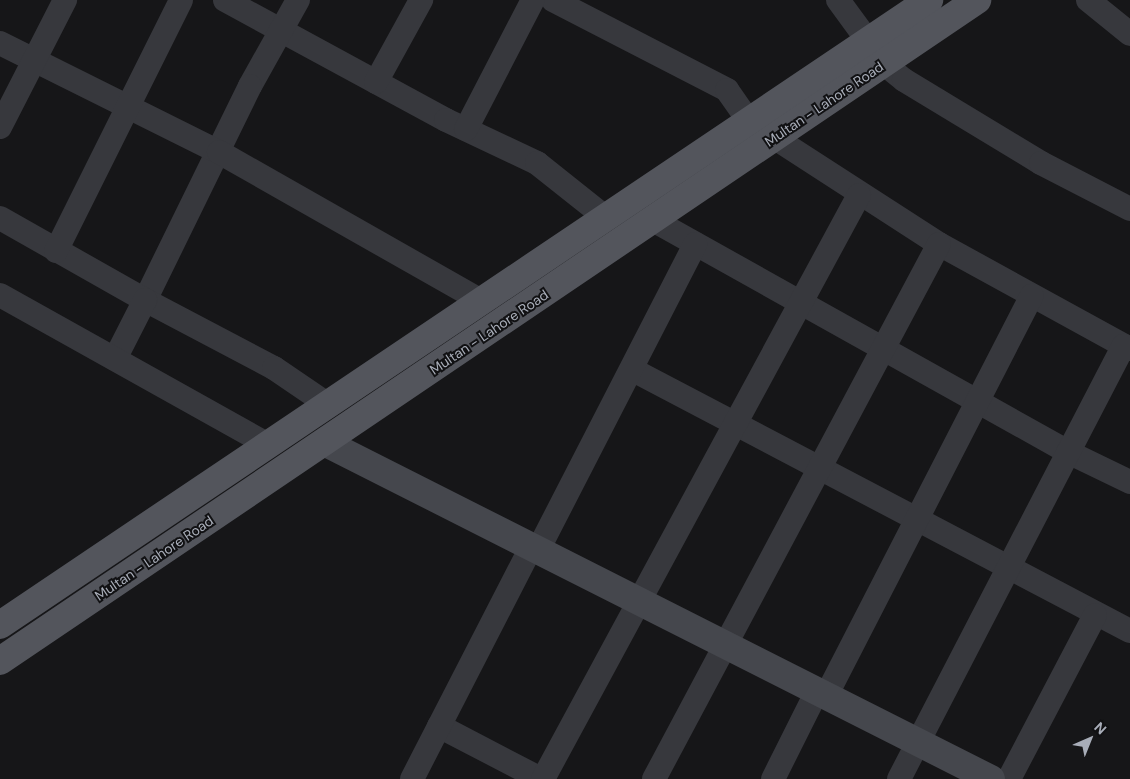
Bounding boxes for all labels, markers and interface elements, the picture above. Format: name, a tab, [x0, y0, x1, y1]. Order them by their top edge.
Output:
street label: Multan - Lahore Road	[761, 58, 887, 150]
street label: Multan - Lahore Road	[426, 286, 552, 378]
street label: Multan - Lahore Road	[91, 512, 217, 604]
north arrow	[1065, 714, 1115, 764]
text: N	[1090, 718, 1110, 738]

